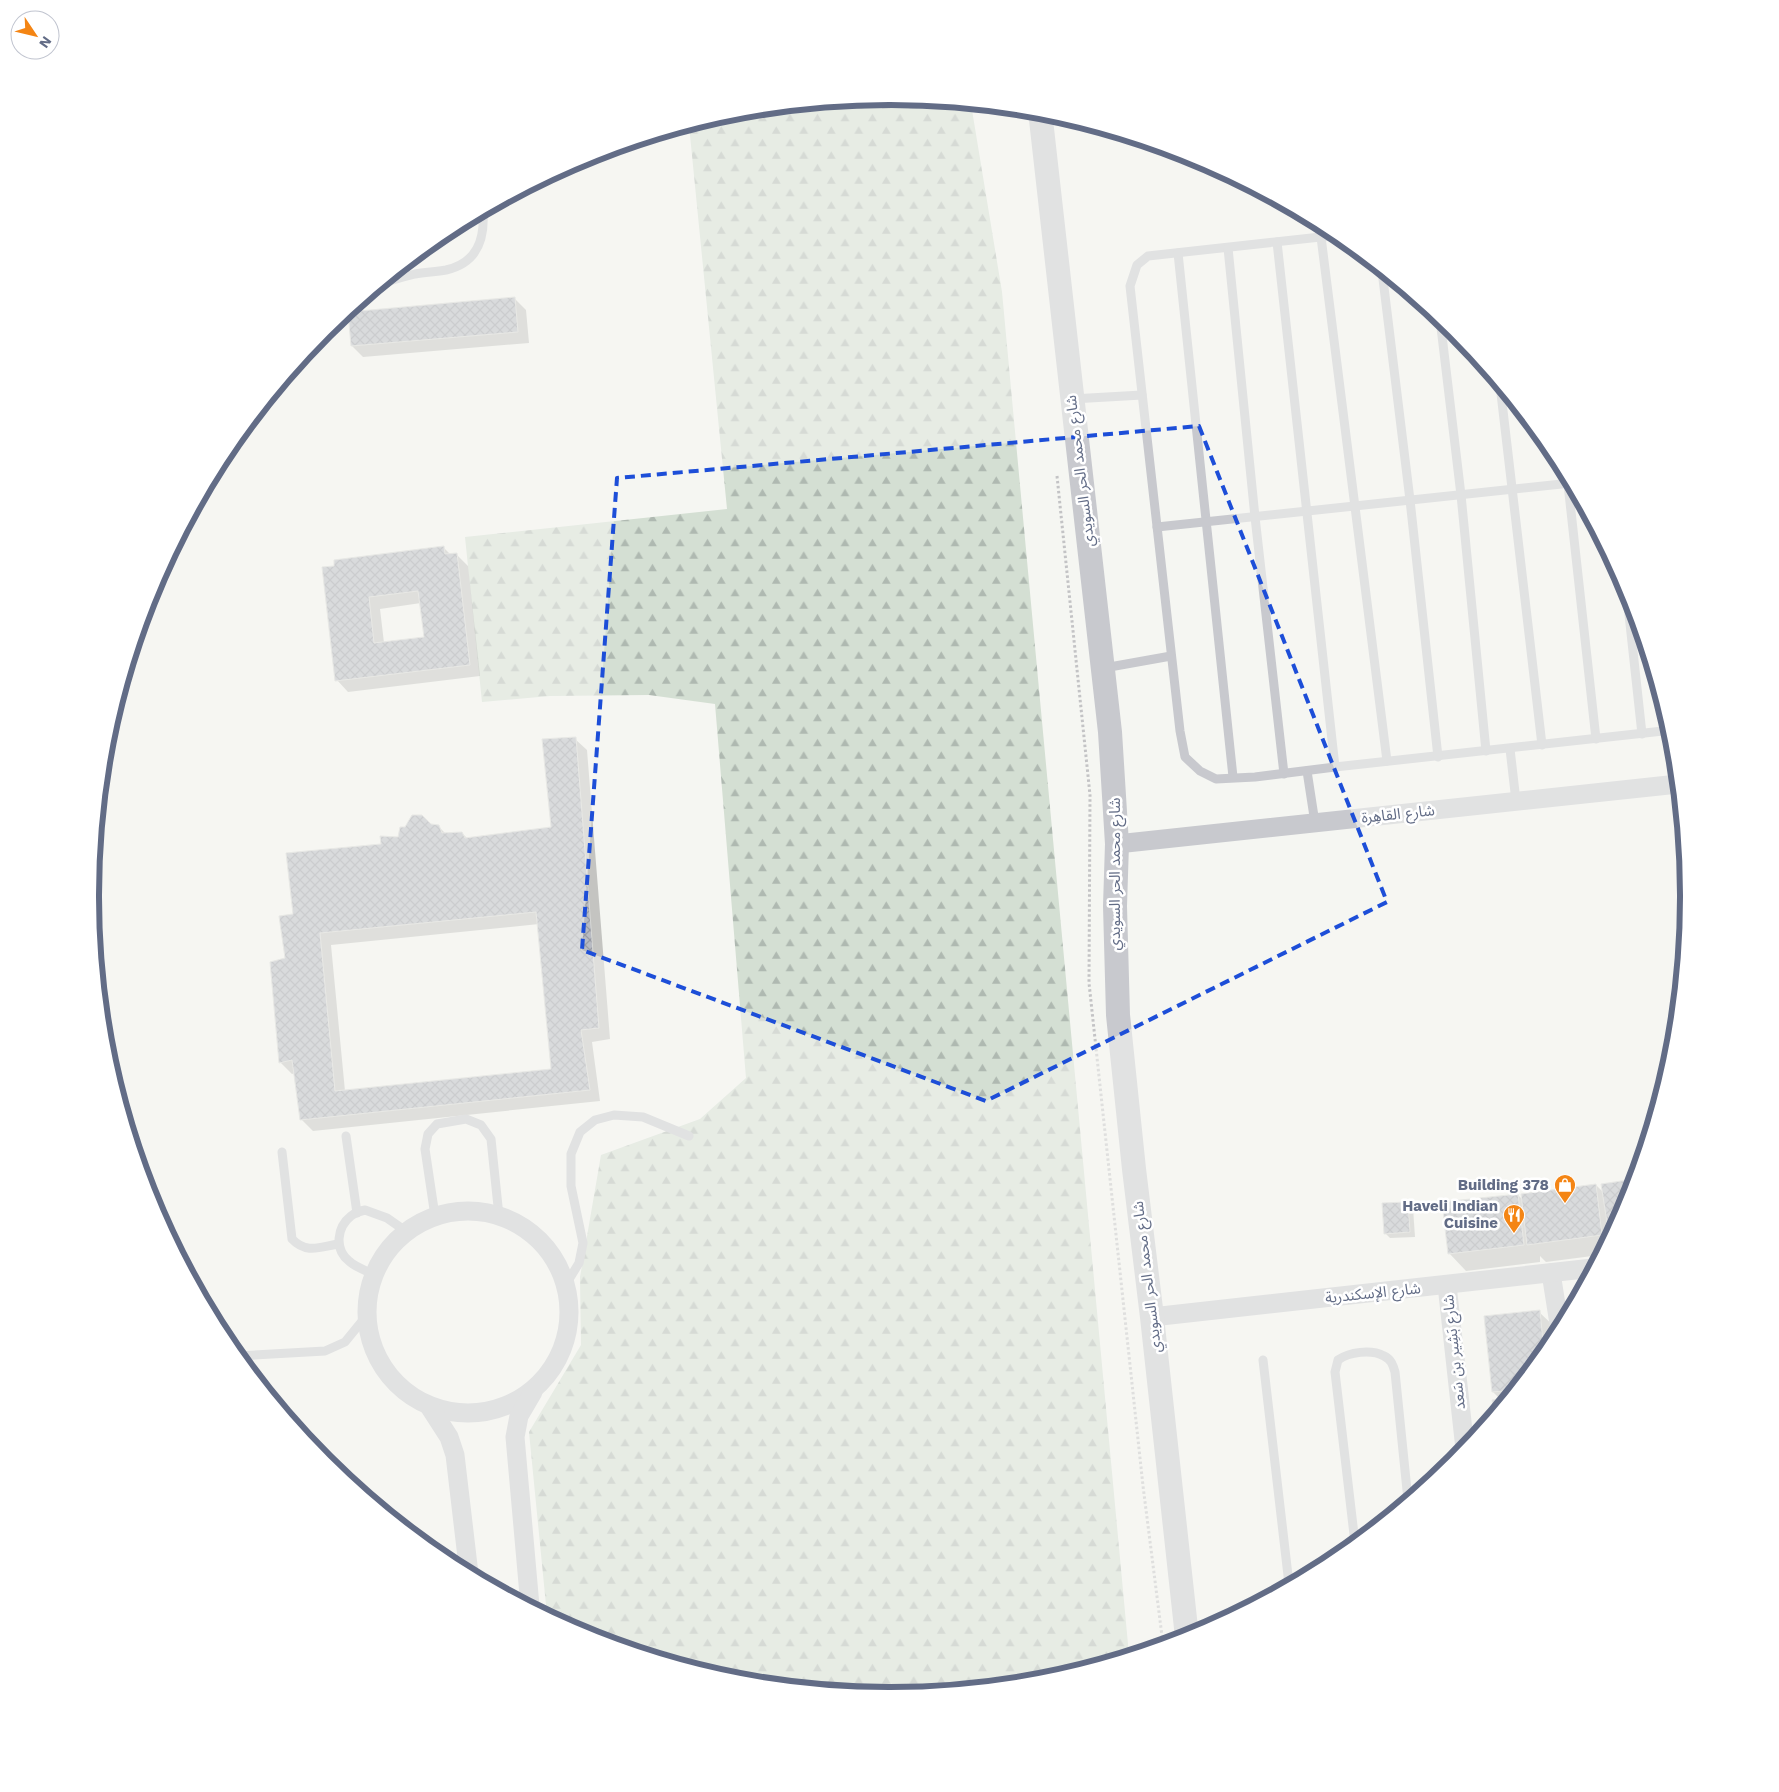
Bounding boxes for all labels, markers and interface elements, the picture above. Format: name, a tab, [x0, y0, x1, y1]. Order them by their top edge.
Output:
north arrow	[10, 10, 60, 60]
text: N	[36, 34, 55, 51]
street label: شارع محمد الحر السويدي	[1062, 393, 1101, 548]
street label: شارع محمد الحر السويدي	[1106, 797, 1127, 950]
street label: شارع القاهِرة	[1360, 801, 1436, 830]
shop icon: Building 378	[1553, 1173, 1577, 1204]
place label: Building 378	[1458, 1176, 1549, 1194]
place label: Haveli Indian Cuisine	[1402, 1197, 1498, 1232]
street label: شارع محمد الحر السويدي	[1129, 1199, 1168, 1354]
restaurant icon: Haveli Indian Cuisine	[1502, 1203, 1526, 1234]
street label: شارع الإسكندرية	[1324, 1279, 1422, 1310]
street label: شارع بَشِير بن سَعد	[1439, 1293, 1472, 1410]

